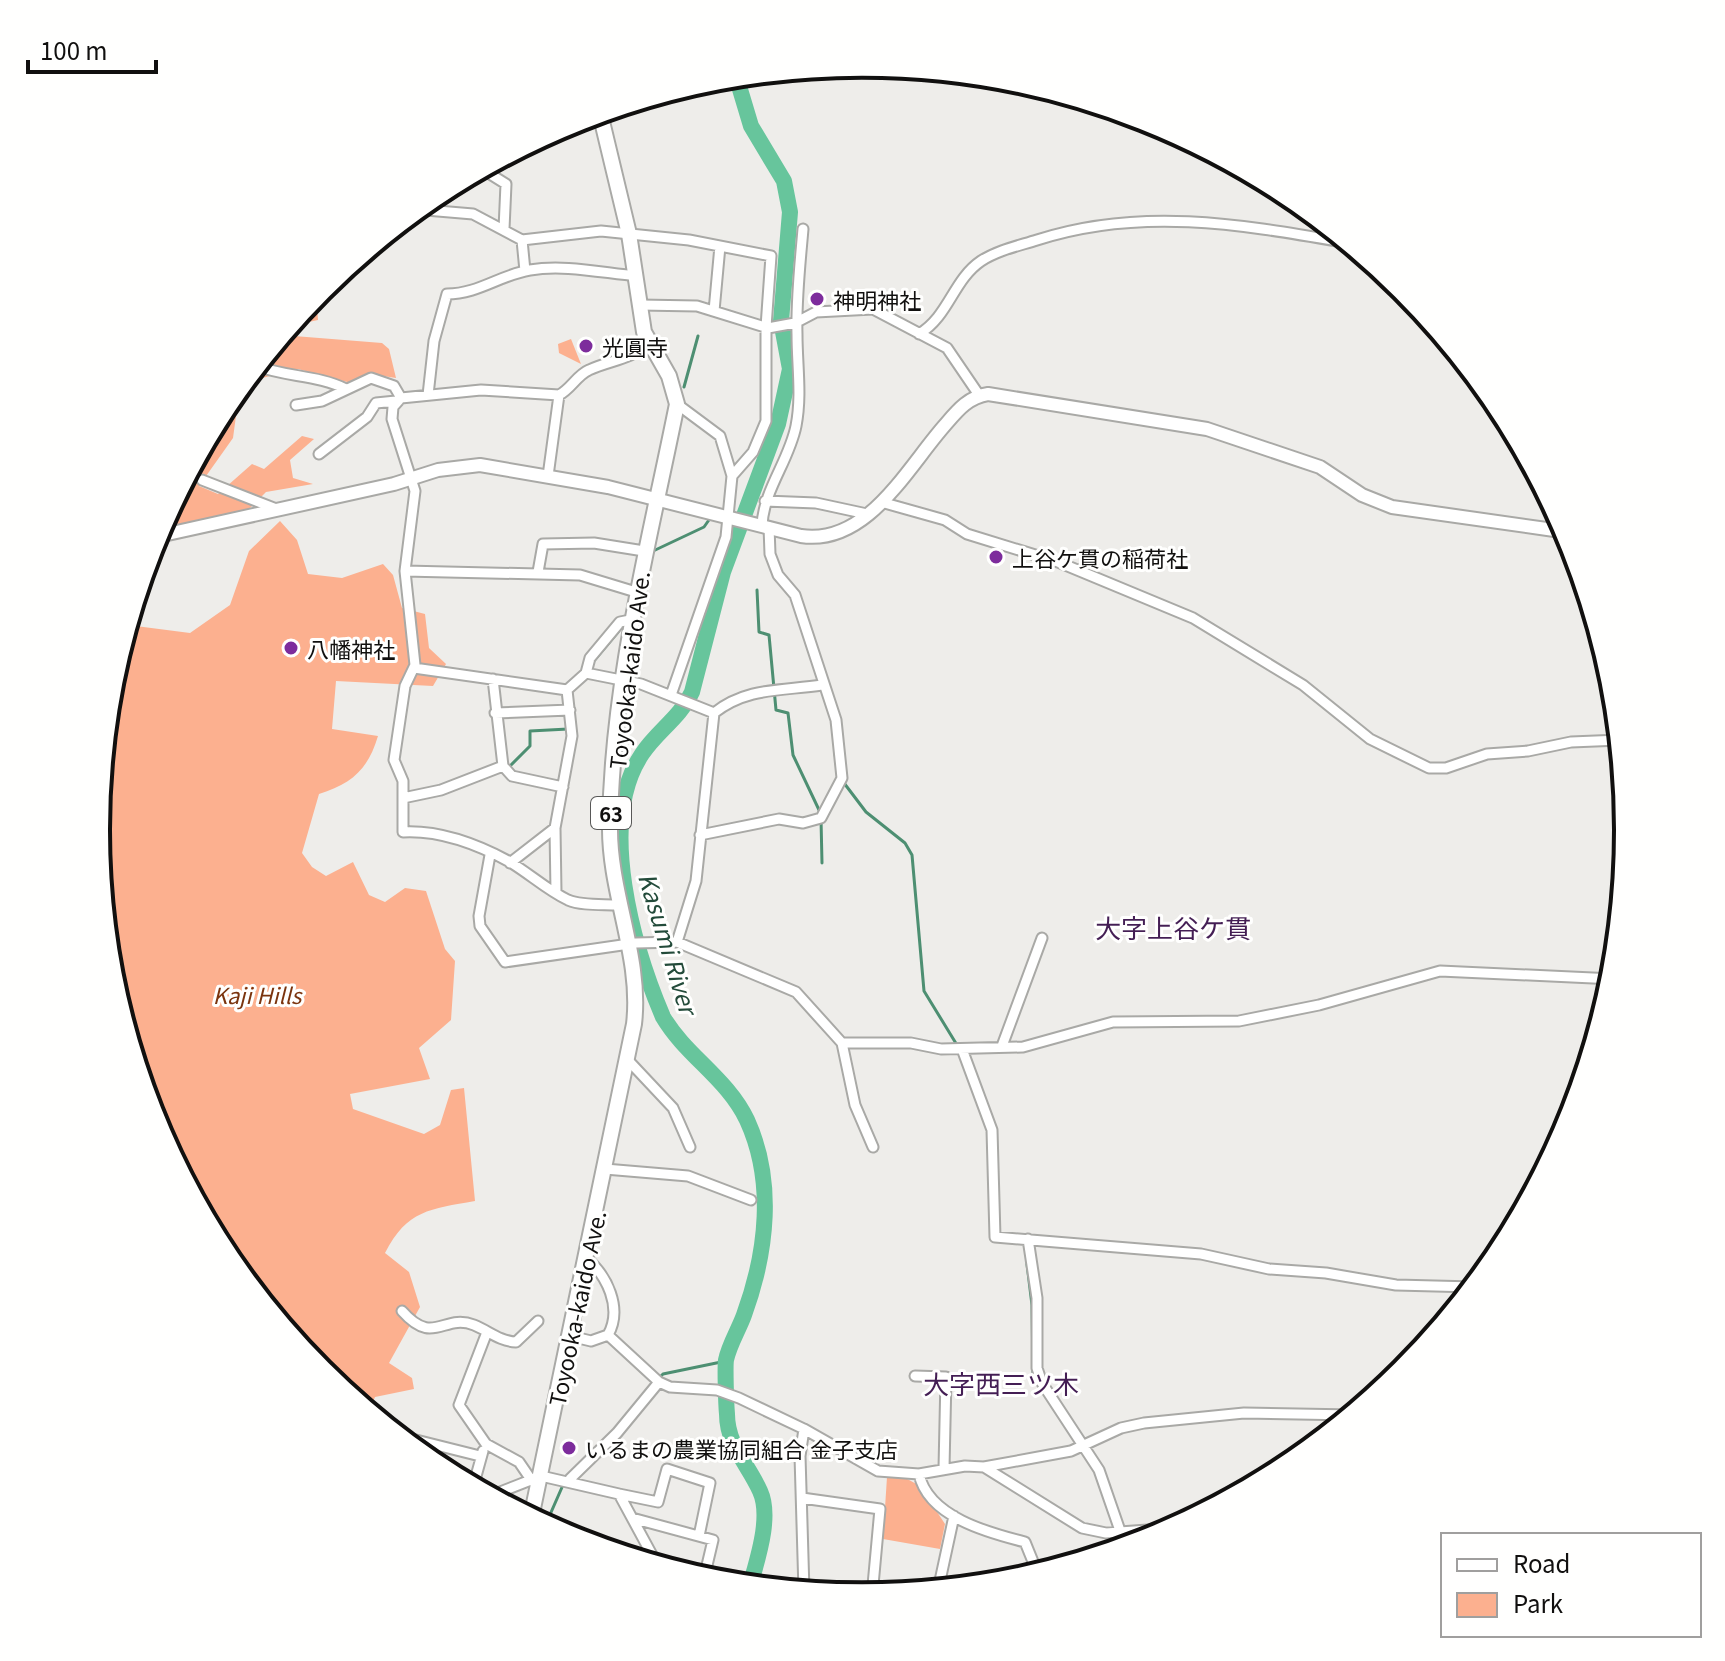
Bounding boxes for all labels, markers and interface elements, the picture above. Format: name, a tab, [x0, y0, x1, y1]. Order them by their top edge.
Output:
scale bar	[28, 24, 156, 74]
text: 100 m	[40, 32, 108, 67]
place label: 神明神社	[833, 283, 921, 315]
marker: 神明神社	[808, 290, 826, 308]
place label: 光圓寺	[602, 330, 668, 362]
marker: 光圓寺	[577, 337, 595, 355]
place label: 上谷ケ貫の稲荷社	[1012, 541, 1188, 573]
marker: 上谷ケ貫の稲荷社	[987, 548, 1005, 566]
street label: Toyooka-kaido Ave.	[600, 569, 656, 771]
place label: 八幡神社	[307, 632, 395, 664]
marker: 八幡神社	[282, 639, 300, 657]
road number: 63	[591, 797, 631, 829]
water label: Kasumi River	[631, 868, 708, 1021]
district label: 大字上谷ケ貫	[1095, 908, 1251, 945]
park label: Kaji Hills	[213, 978, 303, 1010]
street label: Toyooka-kaido Ave.	[540, 1207, 612, 1409]
district label: 大字西三ツ木	[923, 1364, 1079, 1401]
place label: いるまの農業協同組合 金子支店	[585, 1432, 898, 1464]
marker: いるまの農業協同組合 金子支店	[560, 1439, 578, 1457]
legend	[1441, 1533, 1701, 1637]
text: Road	[1513, 1545, 1570, 1580]
text: Park	[1513, 1585, 1564, 1620]

